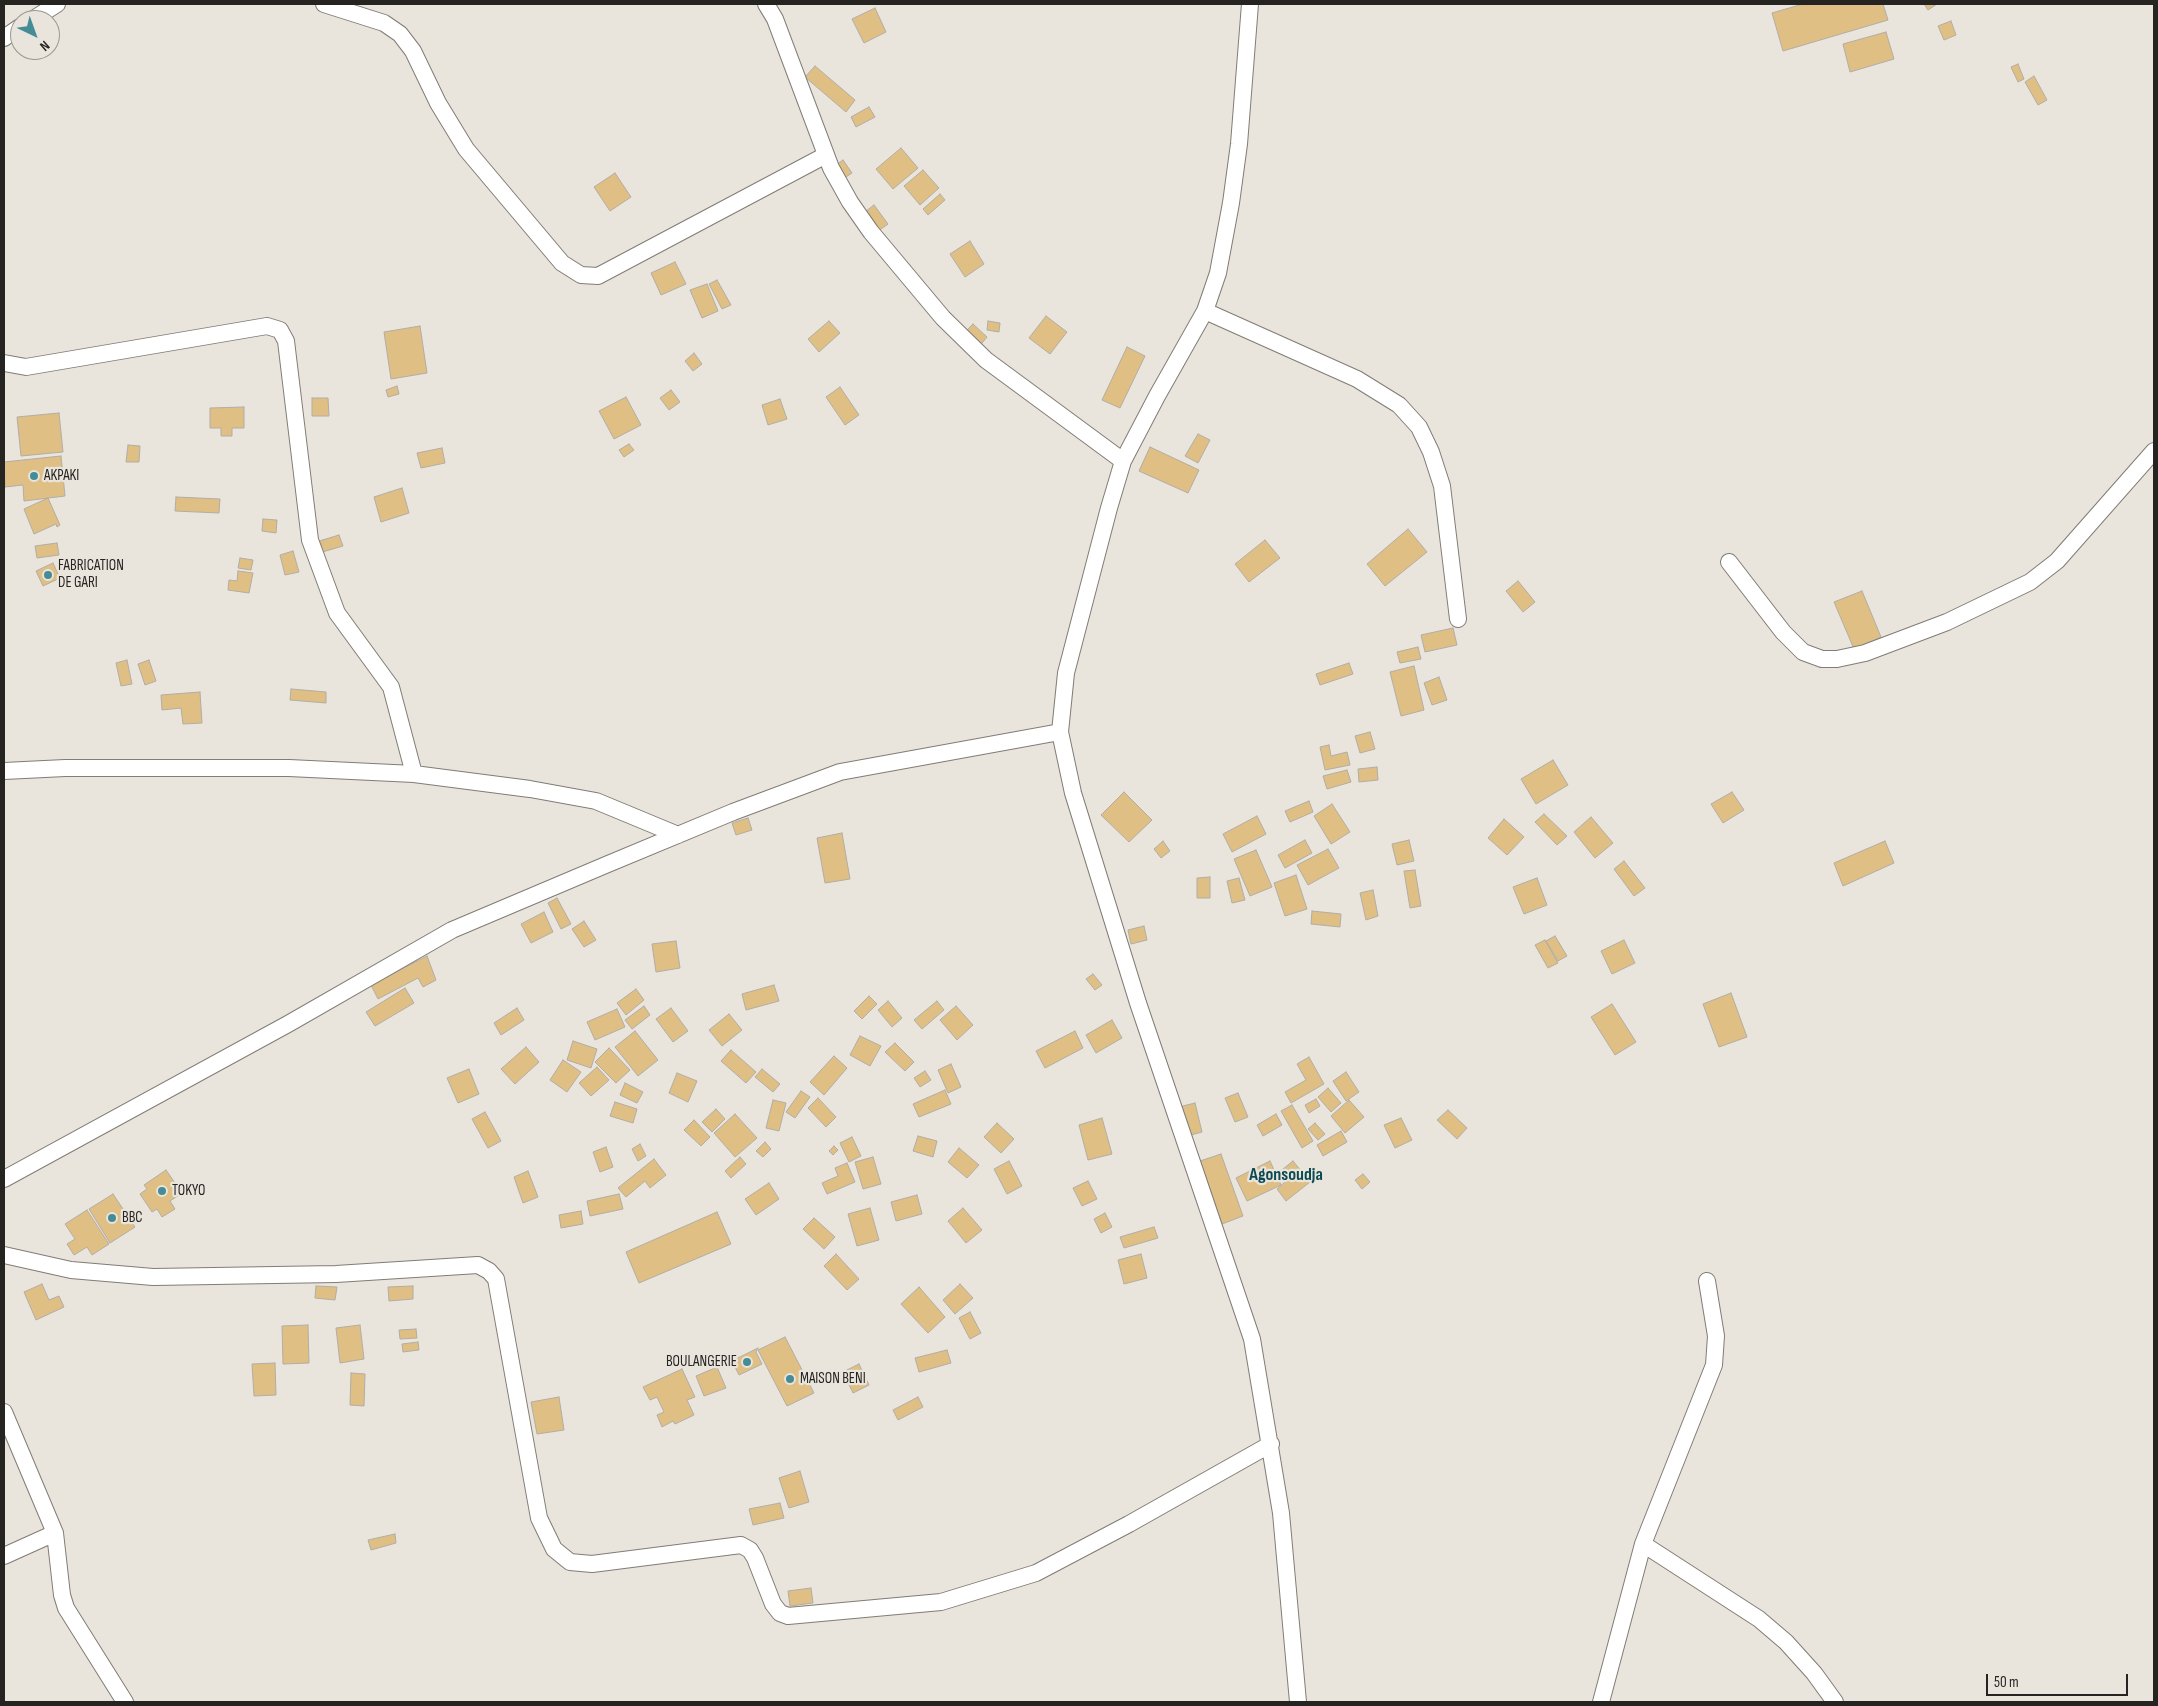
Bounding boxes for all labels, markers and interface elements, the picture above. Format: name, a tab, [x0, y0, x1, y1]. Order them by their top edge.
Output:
north arrow	[10, 10, 60, 60]
text: N	[36, 37, 53, 55]
place label: AKPAKI	[44, 467, 79, 485]
marker: AKPAKI	[28, 470, 40, 482]
place label: FABRICATION DE GARI	[58, 557, 124, 592]
marker: FABRICATION DE GARI	[42, 569, 54, 581]
district label: Agonsoudja	[1249, 1164, 1323, 1186]
place label: TOKYO	[172, 1182, 205, 1200]
marker: TOKYO	[156, 1185, 168, 1197]
place label: BBC	[122, 1209, 143, 1227]
marker: BBC	[106, 1212, 118, 1224]
place label: BOULANGERIE	[666, 1353, 737, 1371]
marker: BOULANGERIE	[741, 1356, 753, 1368]
place label: MAISON BENI	[800, 1370, 866, 1388]
marker: MAISON BENI	[784, 1373, 796, 1385]
scale bar	[1988, 1664, 2130, 1696]
text: 50 m	[1994, 1673, 2019, 1692]

